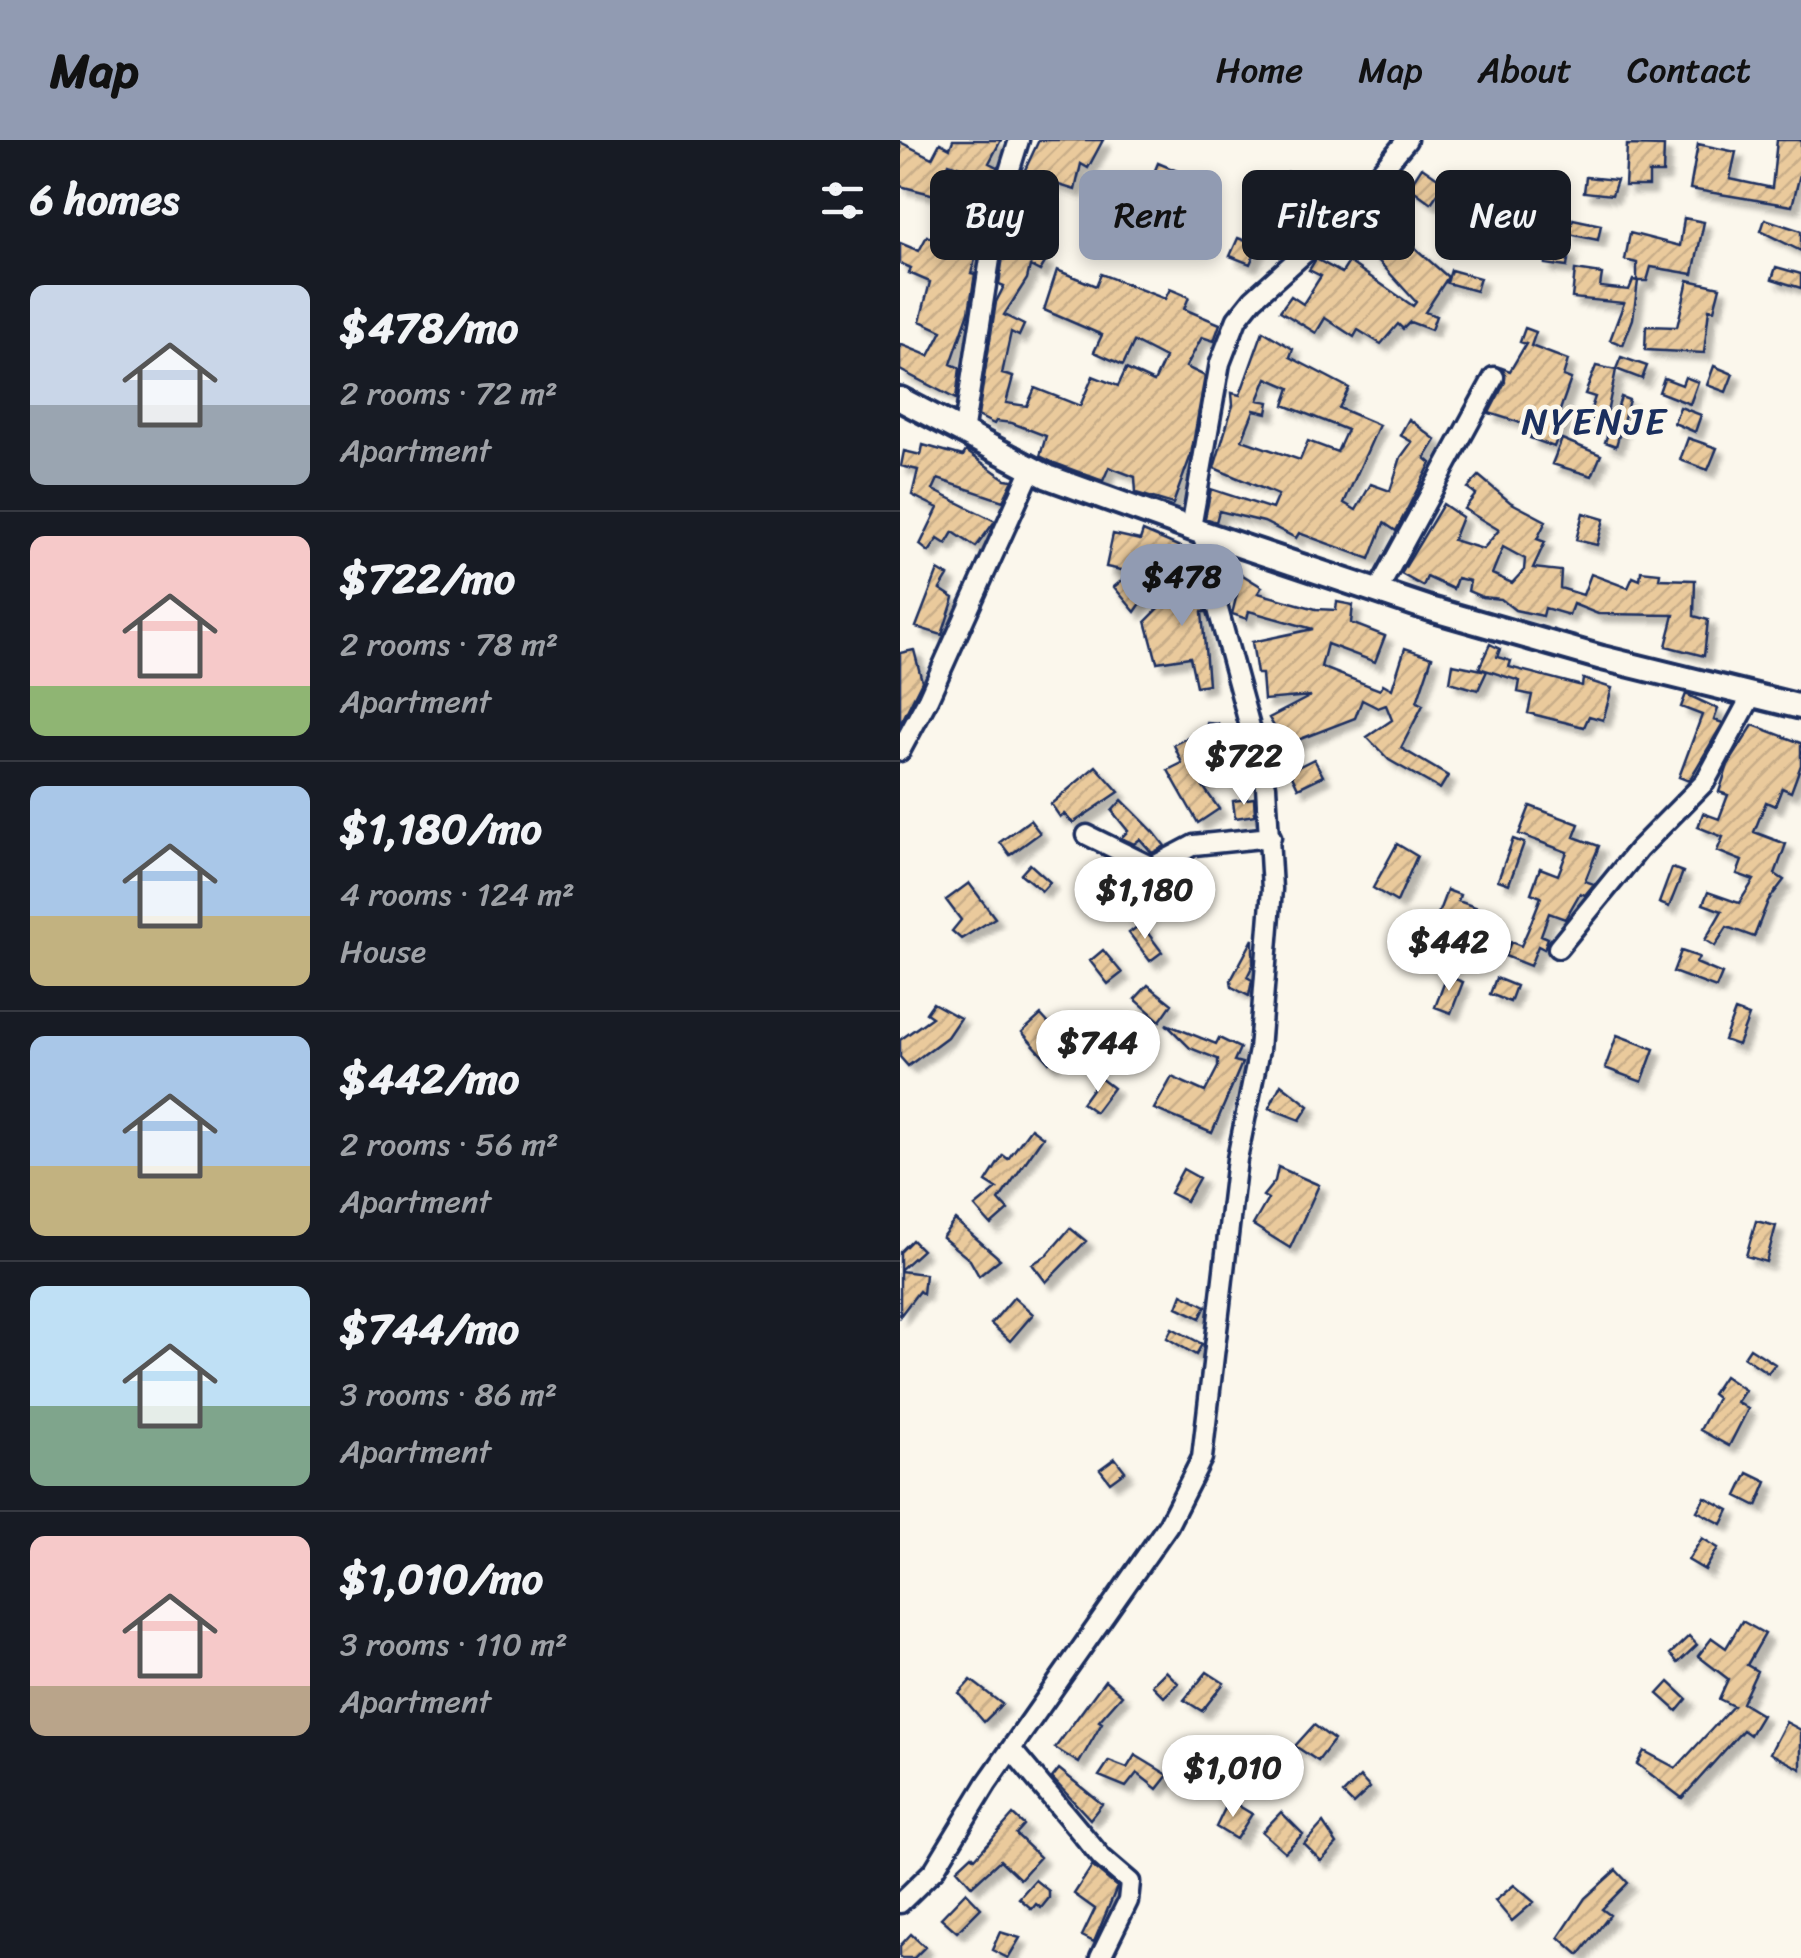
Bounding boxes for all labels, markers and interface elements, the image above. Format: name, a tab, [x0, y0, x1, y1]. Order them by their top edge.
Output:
text: Map	[50, 28, 139, 113]
text: Home	[1216, 39, 1303, 101]
text: Map	[1358, 39, 1423, 101]
text: About	[1478, 39, 1572, 101]
text: Contact	[1627, 39, 1751, 101]
text: 6 homes	[30, 163, 179, 237]
chip: Buy	[930, 170, 1059, 260]
chip: Rent	[1079, 170, 1222, 260]
chip: Filters	[1242, 170, 1415, 260]
chip: New	[1435, 170, 1571, 260]
icon: filters	[815, 173, 870, 228]
text: $478/mo	[340, 291, 518, 365]
icon: home	[110, 325, 230, 445]
text: 2 rooms · 72 m²	[340, 365, 558, 422]
district label: NYENJE	[1522, 388, 1668, 455]
text: Apartment	[340, 422, 491, 479]
text: $722/mo	[340, 542, 515, 616]
pin: $478	[1123, 544, 1241, 629]
text: $478	[1142, 548, 1222, 605]
icon: home	[110, 576, 230, 696]
text: 2 rooms · 78 m²	[340, 616, 558, 673]
text: Apartment	[340, 673, 491, 730]
pin: $722	[1185, 723, 1303, 808]
text: $722	[1206, 727, 1282, 784]
text: $1,180/mo	[340, 792, 542, 866]
icon: home	[110, 826, 230, 946]
pin: $1,180	[1064, 857, 1226, 942]
text: $1,180	[1096, 861, 1194, 918]
text: 4 rooms · 124 m²	[340, 866, 575, 923]
pin: $442	[1390, 909, 1508, 994]
text: $442	[1409, 913, 1489, 970]
text: House	[340, 923, 426, 980]
pin: $744	[1039, 1010, 1157, 1095]
text: $744	[1058, 1014, 1138, 1071]
text: $442/mo	[340, 1042, 519, 1116]
icon: home	[110, 1076, 230, 1196]
text: 2 rooms · 56 m²	[340, 1116, 559, 1173]
text: Apartment	[340, 1173, 491, 1230]
text: $744/mo	[340, 1292, 519, 1366]
icon: home	[110, 1326, 230, 1446]
text: 3 rooms · 86 m²	[340, 1366, 557, 1423]
text: Apartment	[340, 1423, 491, 1480]
text: $1,010/mo	[340, 1542, 543, 1616]
icon: home	[110, 1576, 230, 1696]
text: 3 rooms · 110 m²	[340, 1616, 568, 1673]
text: Apartment	[340, 1673, 491, 1730]
pin: $1,010	[1152, 1735, 1314, 1820]
text: $1,010	[1184, 1739, 1282, 1796]

